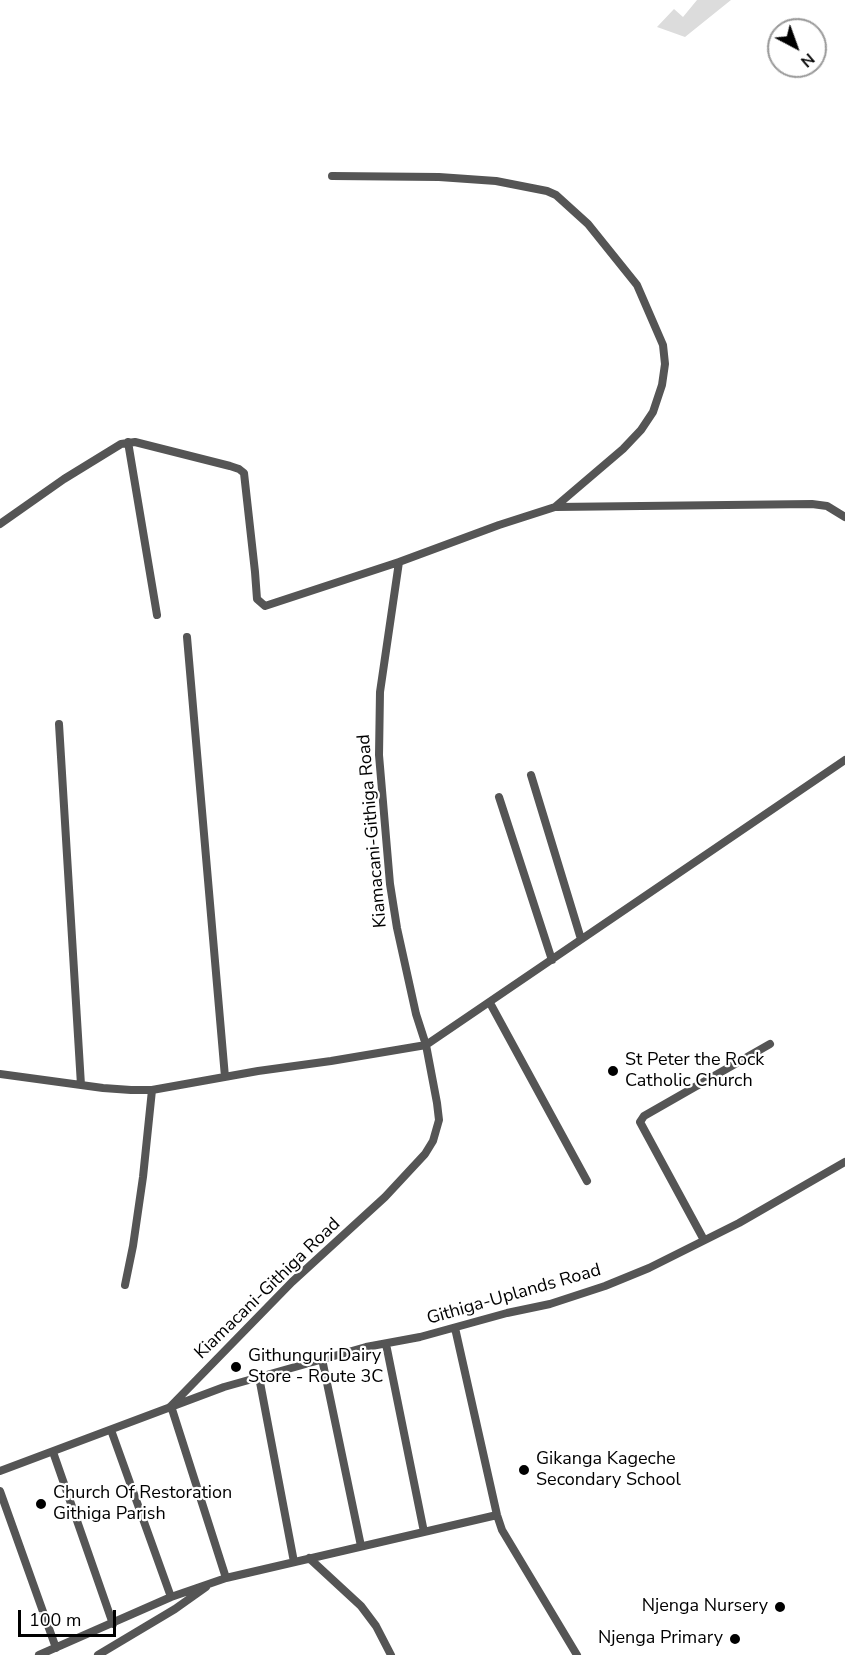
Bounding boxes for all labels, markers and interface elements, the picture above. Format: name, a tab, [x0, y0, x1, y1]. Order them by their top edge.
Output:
north arrow	[767, 18, 827, 78]
text: N	[796, 48, 819, 72]
street label: Kiamacani-Githiga Road	[354, 733, 392, 929]
place label: St Peter the Rock Catholic Church	[625, 1050, 764, 1092]
marker: St Peter the Rock Catholic Church	[606, 1064, 620, 1078]
street label: Kiamacani-Githiga Road	[191, 1214, 345, 1364]
street label: Githiga-Uplands Road	[425, 1260, 603, 1330]
place label: Githunguri Dairy Store - Route 3C	[248, 1346, 383, 1388]
marker: Githunguri Dairy Store - Route 3C	[229, 1360, 243, 1374]
place label: Gikanga Kageche Secondary School	[536, 1449, 681, 1492]
marker: Gikanga Kageche Secondary School	[517, 1463, 531, 1477]
place label: Church Of Restoration Githiga Parish	[53, 1483, 232, 1526]
marker: Church Of Restoration Githiga Parish	[34, 1497, 48, 1511]
place label: Njenga Nursery	[642, 1596, 768, 1618]
scale bar	[21, 1598, 118, 1636]
marker: Njenga Nursery	[773, 1600, 787, 1614]
text: 100 m	[29, 1608, 81, 1632]
place label: Njenga Primary	[598, 1628, 723, 1650]
marker: Njenga Primary	[728, 1632, 742, 1646]

